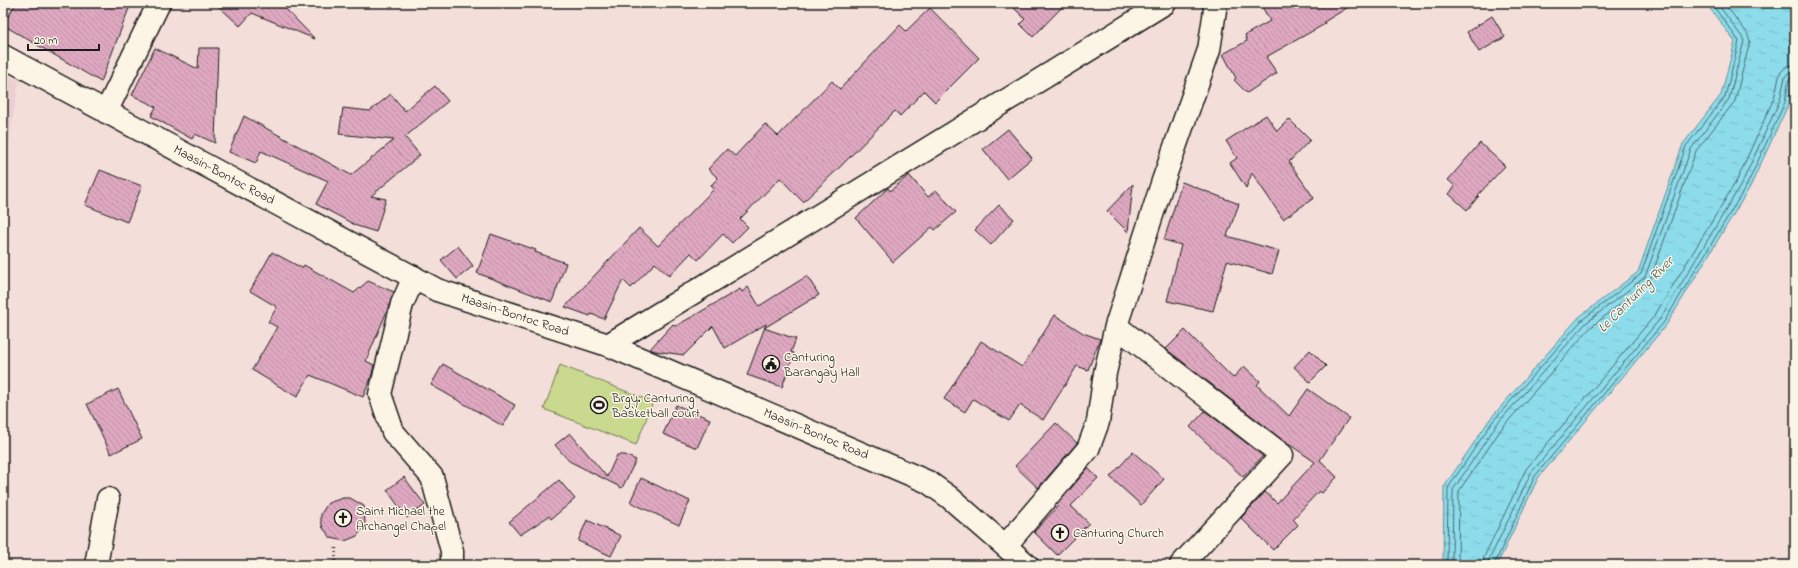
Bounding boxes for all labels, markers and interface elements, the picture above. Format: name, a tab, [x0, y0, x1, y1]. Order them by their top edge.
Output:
scale bar	[28, 26, 99, 52]
text: 20 m	[34, 32, 57, 50]
street label: Maasin-Bontoc Road	[170, 140, 279, 210]
water label: Le Canturing River	[1593, 251, 1680, 338]
street label: Maasin-Bontoc Road	[459, 289, 572, 342]
place label: Canturing Barangay Hall	[783, 348, 860, 383]
public building icon: Canturing Barangay Hall	[761, 354, 781, 374]
place label: Brgy. Canturing Basketball court	[611, 389, 701, 423]
sports icon: Brgy. Canturing Basketball court	[589, 395, 609, 415]
street label: Maasin-Bontoc Road	[761, 403, 872, 465]
place label: Saint Michael the Archangel Chapel	[356, 502, 446, 537]
church icon: Saint Michael the Archangel Chapel	[333, 508, 353, 528]
church icon: Canturing Church	[1050, 523, 1070, 543]
place label: Canturing Church	[1073, 524, 1164, 544]

